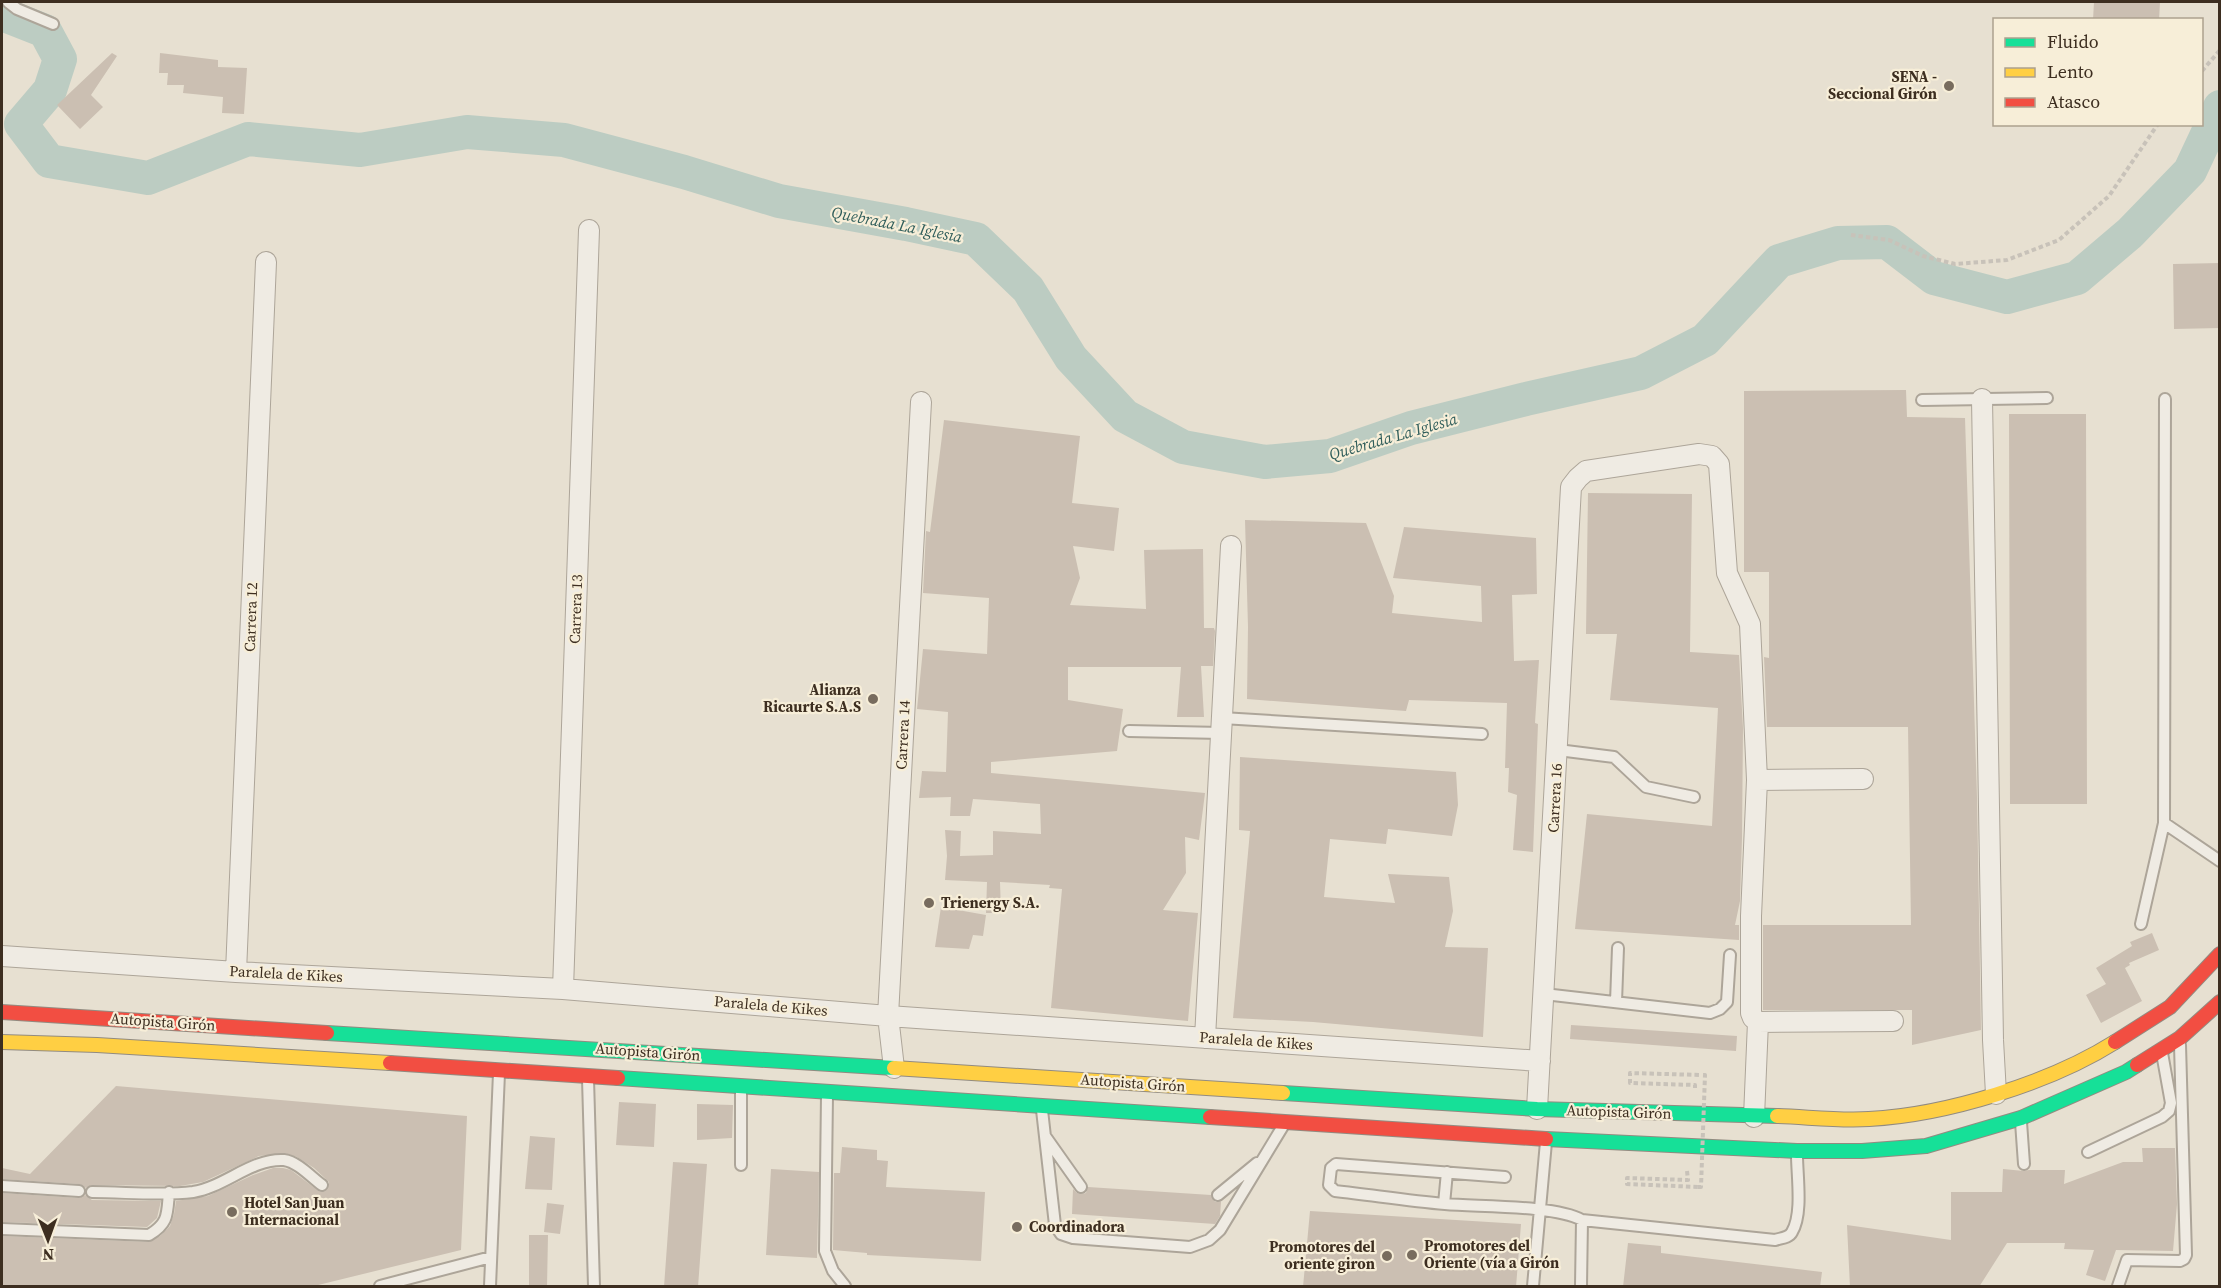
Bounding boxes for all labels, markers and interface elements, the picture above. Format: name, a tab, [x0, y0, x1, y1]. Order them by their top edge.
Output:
legend	[1993, 18, 2203, 126]
text: Fluido	[2047, 29, 2099, 54]
text: Lento	[2047, 59, 2094, 84]
place label: SENA - Seccional Girón	[1828, 66, 1937, 104]
marker: SENA - Seccional Girón	[1942, 79, 1956, 93]
text: Atasco	[2047, 89, 2100, 114]
water label: Quebrada La Iglesia	[830, 201, 965, 248]
water label: Quebrada La Iglesia	[1326, 407, 1460, 465]
street label: Carrera 13	[564, 574, 587, 644]
street label: Carrera 12	[239, 582, 262, 652]
place label: Alianza Ricaurte S.A.S	[763, 679, 862, 717]
marker: Alianza Ricaurte S.A.S	[866, 692, 880, 706]
street label: Carrera 14	[890, 699, 915, 770]
street label: Carrera 16	[1542, 763, 1567, 833]
place label: Trienergy S.A.	[941, 892, 1040, 913]
marker: Trienergy S.A.	[922, 896, 936, 910]
street label: Paralela de Kikes	[229, 960, 343, 987]
street label: Paralela de Kikes	[713, 990, 829, 1021]
street label: Autopista Girón	[110, 1007, 216, 1036]
street label: Paralela de Kikes	[1199, 1026, 1314, 1055]
street label: Autopista Girón	[595, 1037, 701, 1066]
street label: Autopista Girón	[1080, 1068, 1186, 1097]
street label: Autopista Girón	[1566, 1099, 1672, 1124]
place label: Hotel San Juan Internacional	[244, 1192, 345, 1230]
marker: Hotel San Juan Internacional	[225, 1205, 239, 1219]
north arrow	[18, 1210, 78, 1270]
place label: Coordinadora	[1029, 1216, 1126, 1237]
marker: Coordinadora	[1010, 1220, 1024, 1234]
place label: Promotores del Oriente (vía a Girón	[1424, 1235, 1559, 1273]
place label: Promotores del oriente giron	[1269, 1236, 1375, 1274]
text: N	[42, 1244, 54, 1266]
marker: Promotores del Oriente (vía a Girón	[1405, 1248, 1419, 1262]
marker: Promotores del oriente giron	[1380, 1249, 1394, 1263]

